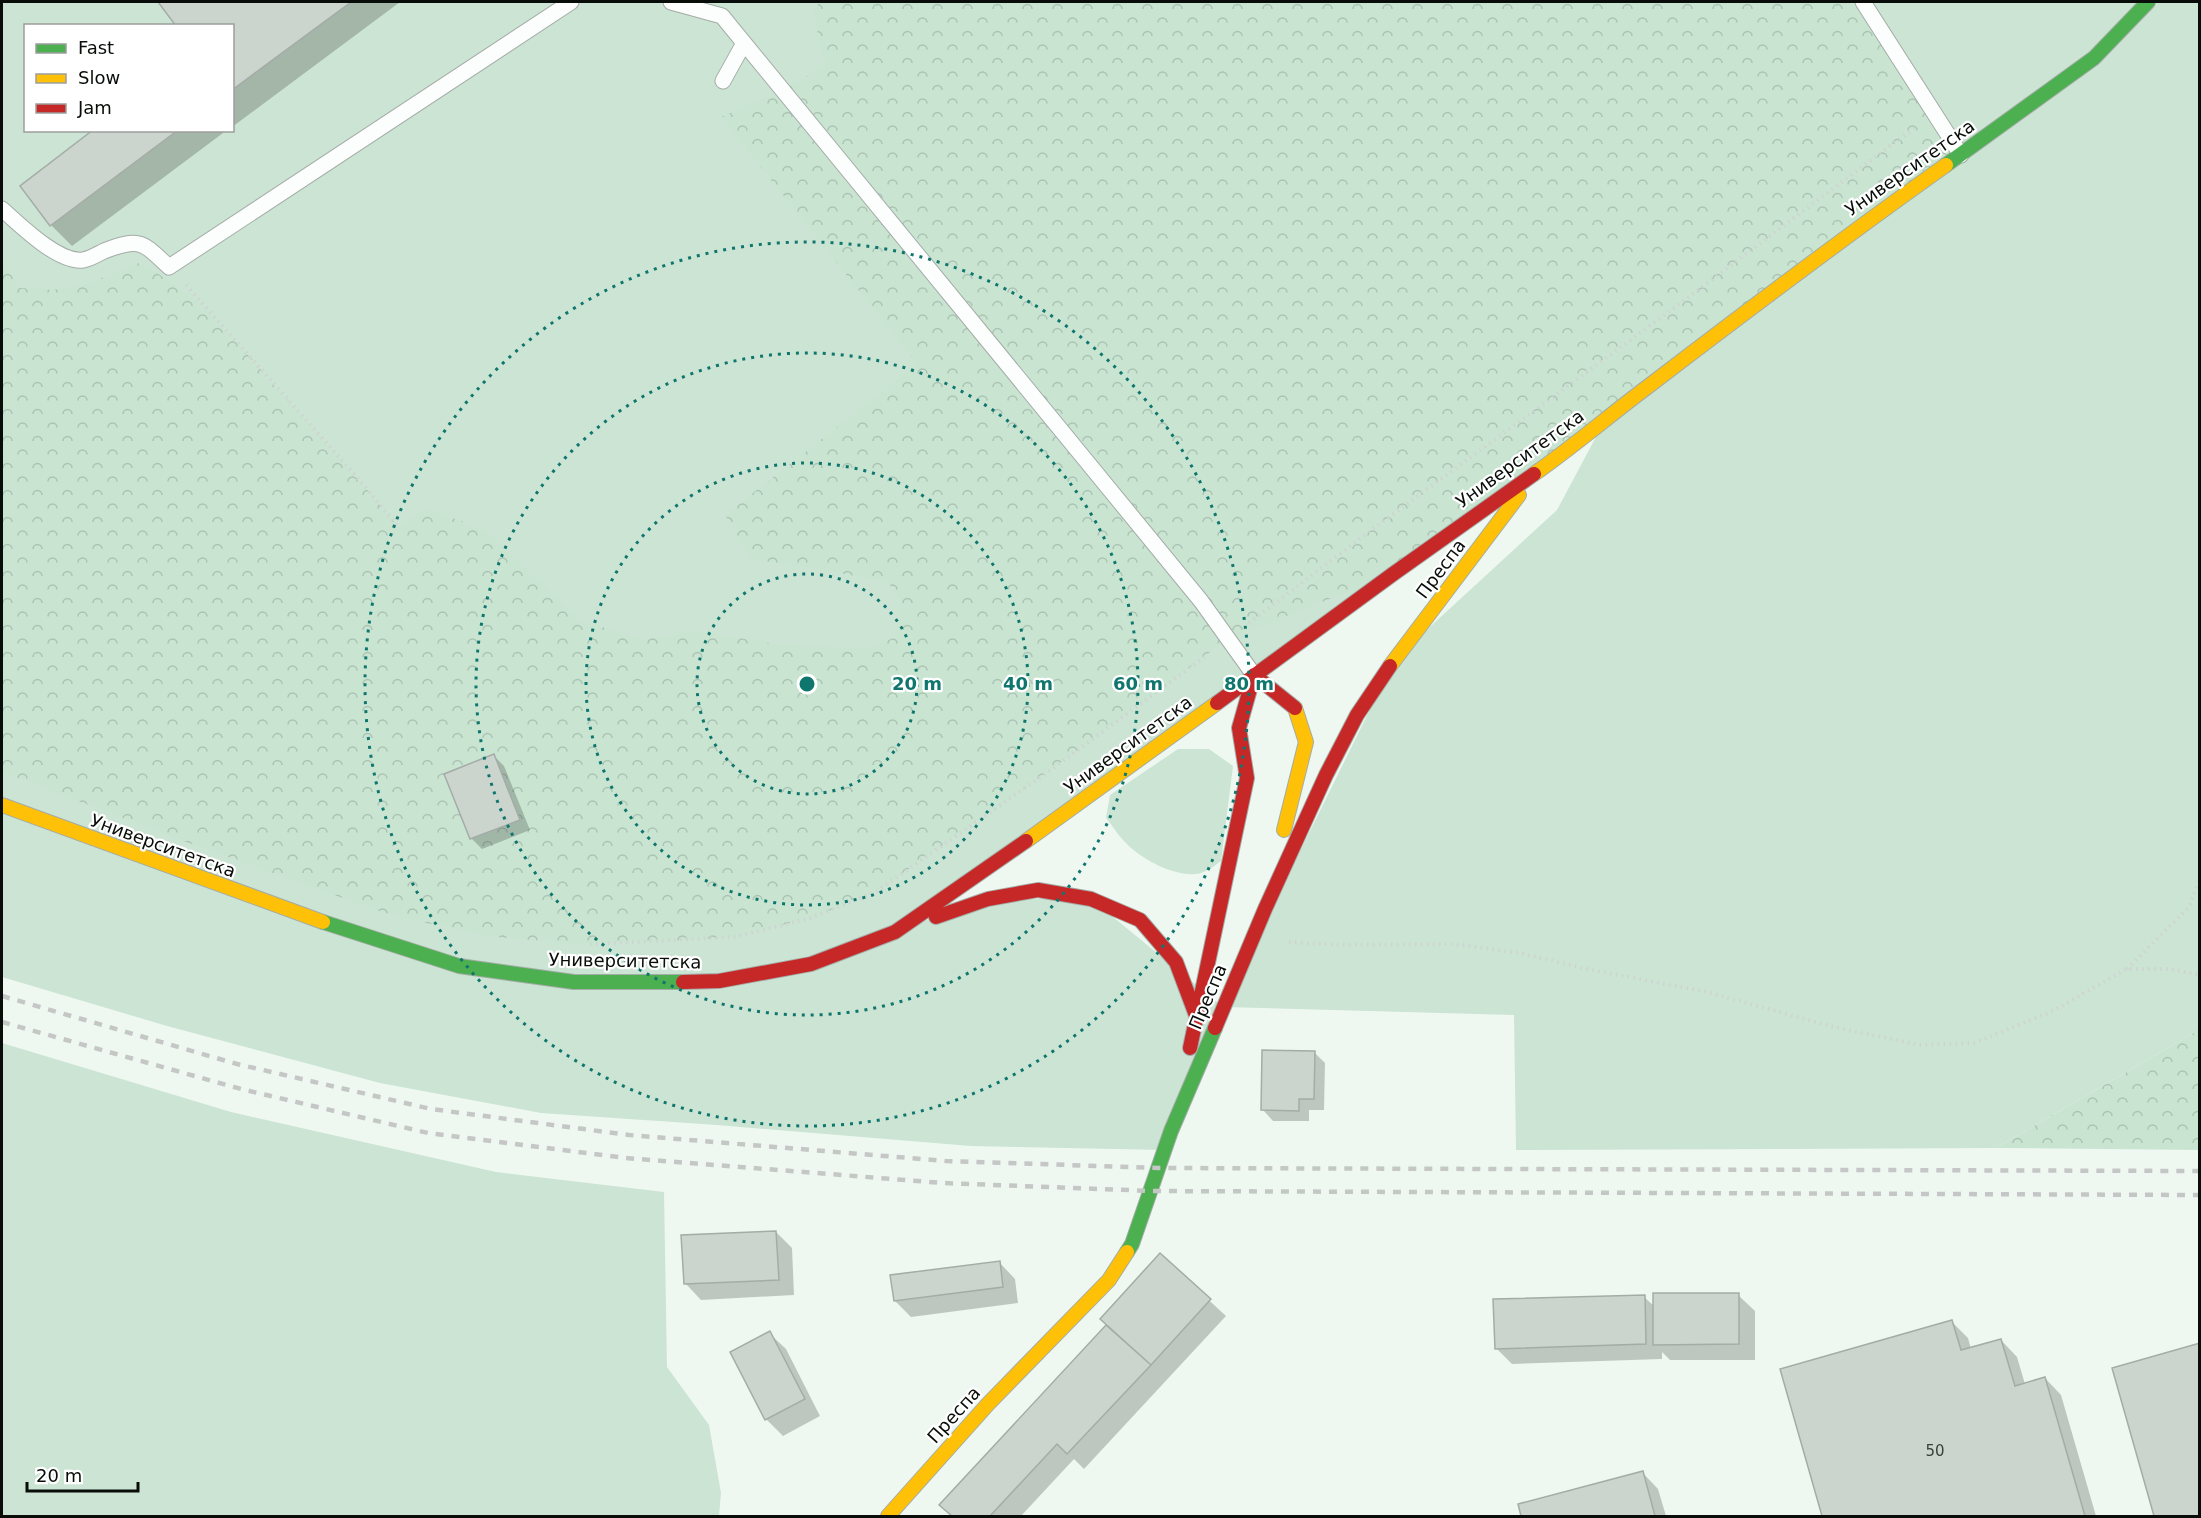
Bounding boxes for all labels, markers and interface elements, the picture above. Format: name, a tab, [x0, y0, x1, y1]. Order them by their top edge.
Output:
legend	[24, 24, 234, 132]
text: Fast	[78, 37, 114, 58]
text: Slow	[78, 67, 120, 88]
text: Jam	[77, 97, 112, 118]
street label: Университетска	[1841, 115, 1978, 220]
street label: Университетска	[1452, 405, 1588, 512]
street label: Преспа	[1412, 535, 1470, 602]
text: 20 m	[892, 673, 942, 694]
text: 40 m	[1003, 673, 1053, 694]
text: 60 m	[1113, 673, 1163, 694]
text: 80 m	[1224, 673, 1274, 694]
centre of rings	[797, 674, 817, 694]
street label: Университетска	[1060, 691, 1196, 798]
street label: Университетска	[88, 810, 239, 882]
street label: Университетска	[548, 949, 702, 972]
street label: Преспа	[1184, 961, 1231, 1033]
street label: Преспа	[923, 1382, 984, 1447]
house number: 50	[1925, 1442, 1945, 1460]
scale bar	[27, 1455, 138, 1493]
text: 20 m	[36, 1465, 82, 1486]

